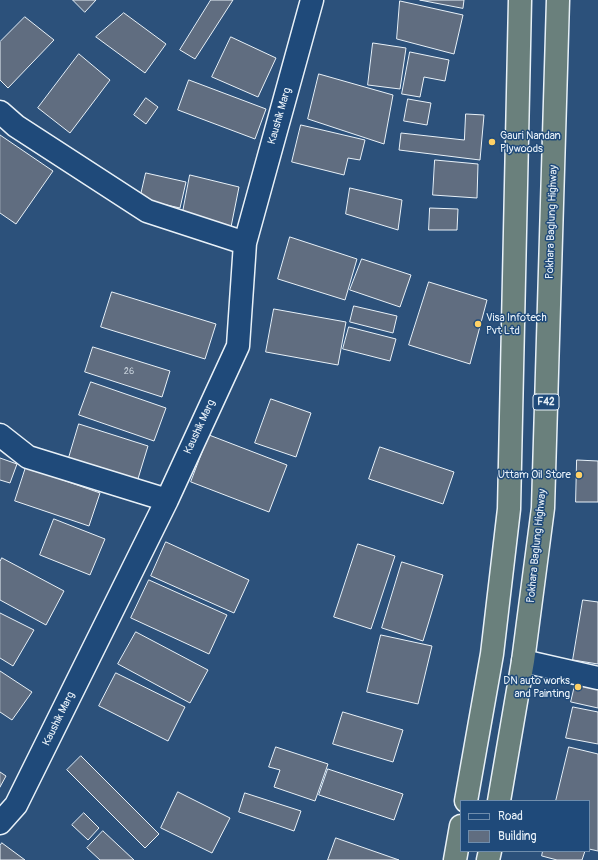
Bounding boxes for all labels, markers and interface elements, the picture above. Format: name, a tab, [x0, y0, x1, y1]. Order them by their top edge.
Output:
street label: Kaushik Marg	[266, 86, 294, 146]
place label: Gauri Nandan Plywoods	[500, 129, 561, 155]
marker: Gauri Nandan Plywoods	[487, 137, 497, 147]
street label: Pokhara Baglung Highway	[543, 165, 561, 279]
place label: Visa Infotech Pvt Ltd	[486, 311, 547, 337]
marker: Visa Infotech Pvt Ltd	[473, 319, 483, 329]
house number: 26	[124, 367, 134, 377]
road number: F42	[533, 394, 559, 410]
street label: Kaushik Marg	[182, 398, 218, 456]
place label: Uttam Oil Store	[498, 468, 571, 482]
marker: Uttam Oil Store	[574, 470, 584, 480]
street label: Pokhara Baglung Highway	[524, 488, 550, 604]
place label: DN auto works and Painting	[503, 674, 570, 700]
marker: DN auto works and Painting	[573, 682, 583, 692]
street label: Kaushik Marg	[40, 690, 78, 748]
legend	[460, 800, 590, 852]
text: Road	[498, 809, 523, 824]
text: Building	[498, 829, 537, 844]

